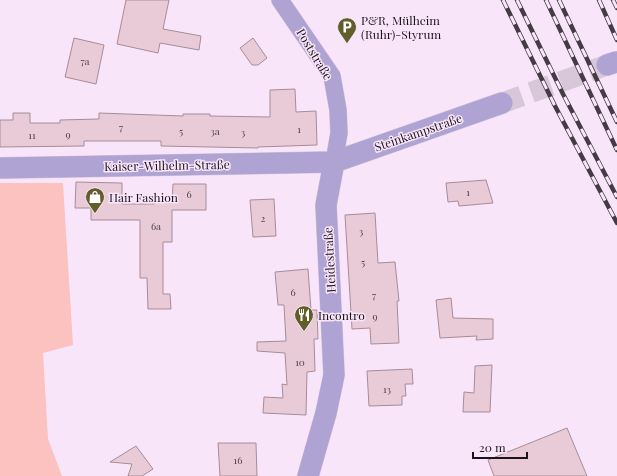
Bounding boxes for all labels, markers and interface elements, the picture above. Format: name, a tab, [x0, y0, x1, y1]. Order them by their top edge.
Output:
place label: P&R, Mülheim (Ruhr)-Styrum	[361, 12, 441, 42]
parking icon: P&R, Mülheim (Ruhr)-Styrum	[336, 16, 358, 44]
street label: Poststraße	[293, 25, 337, 83]
house number: 7a	[80, 54, 90, 68]
street label: Steinkampstraße	[372, 110, 464, 154]
house number: 7	[119, 120, 123, 134]
house number: 1	[297, 122, 301, 136]
house number: 5	[179, 124, 183, 138]
house number: 3a	[210, 124, 220, 138]
house number: 3	[241, 125, 246, 139]
house number: 9	[65, 127, 71, 141]
house number: 11	[28, 128, 36, 142]
street label: Kaiser-Wilhelm-Straße	[104, 156, 230, 174]
house number: 1	[466, 185, 470, 199]
shop icon: Hair Fashion	[84, 186, 106, 214]
house number: 6	[186, 187, 192, 201]
place label: Hair Fashion	[109, 189, 178, 205]
house number: 2	[261, 211, 266, 225]
house number: 6a	[151, 219, 161, 233]
house number: 3	[359, 224, 364, 238]
street label: Heidestraße	[319, 227, 339, 293]
house number: 5	[361, 255, 365, 269]
house number: 6	[290, 285, 296, 299]
house number: 7	[372, 288, 376, 302]
restaurant icon: Incontro	[293, 304, 315, 332]
place label: Incontro	[318, 307, 365, 323]
house number: 9	[372, 309, 378, 323]
house number: 10	[295, 355, 305, 369]
house number: 13	[383, 382, 392, 396]
scale bar	[473, 434, 527, 460]
text: 20 m	[479, 439, 506, 455]
house number: 16	[234, 453, 242, 467]

